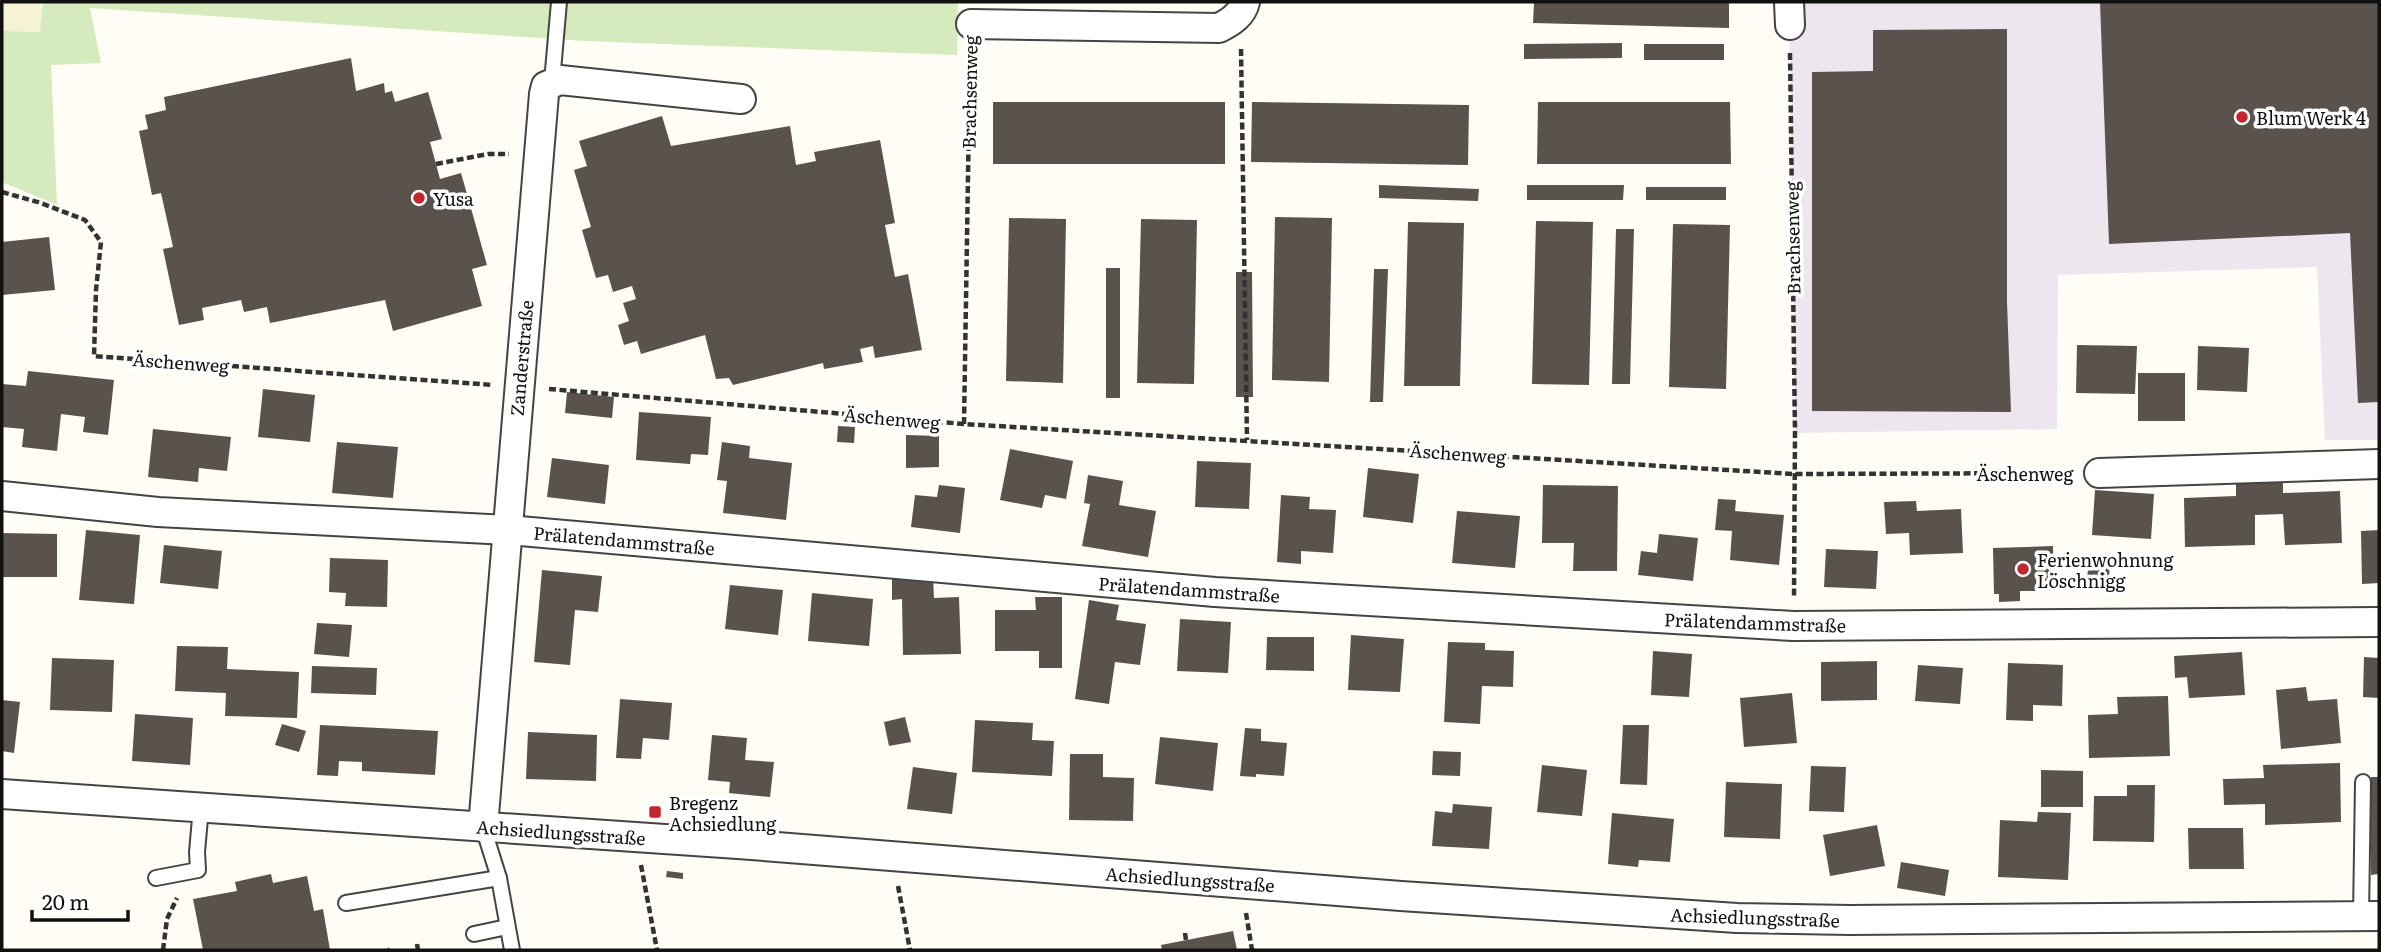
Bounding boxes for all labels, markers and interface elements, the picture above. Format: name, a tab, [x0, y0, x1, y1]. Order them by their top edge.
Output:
street label: Brachsenweg	[955, 34, 984, 149]
place label: Blum Werk 4	[2256, 104, 2366, 131]
marker: Blum Werk 4	[2234, 109, 2250, 125]
street label: Brachsenweg	[1777, 180, 1806, 295]
place label: Yusa	[433, 185, 474, 212]
marker: Yusa	[411, 190, 427, 206]
street label: Zanderstraße	[502, 299, 540, 417]
street label: Äschenweg	[132, 345, 231, 379]
street label: Äschenweg	[842, 400, 942, 436]
street label: Äschenweg	[1409, 436, 1508, 470]
street label: Äschenweg	[1976, 460, 2074, 487]
street label: Prälatendammstraße	[532, 519, 716, 561]
place label: Ferienwohnung Löschnigg	[2037, 546, 2174, 594]
marker: Ferienwohnung Löschnigg	[2015, 561, 2031, 577]
street label: Prälatendammstraße	[1097, 569, 1281, 609]
street label: Prälatendammstraße	[1664, 605, 1846, 639]
place label: Bregenz Achsiedlung	[669, 789, 777, 837]
marker: Bregenz Achsiedlung	[647, 804, 663, 820]
street label: Achsiedlungsstraße	[475, 813, 647, 851]
street label: Achsiedlungsstraße	[1104, 860, 1276, 898]
scale bar	[32, 878, 128, 922]
text: 20 m	[42, 885, 89, 916]
street label: Achsiedlungsstraße	[1670, 901, 1840, 933]

